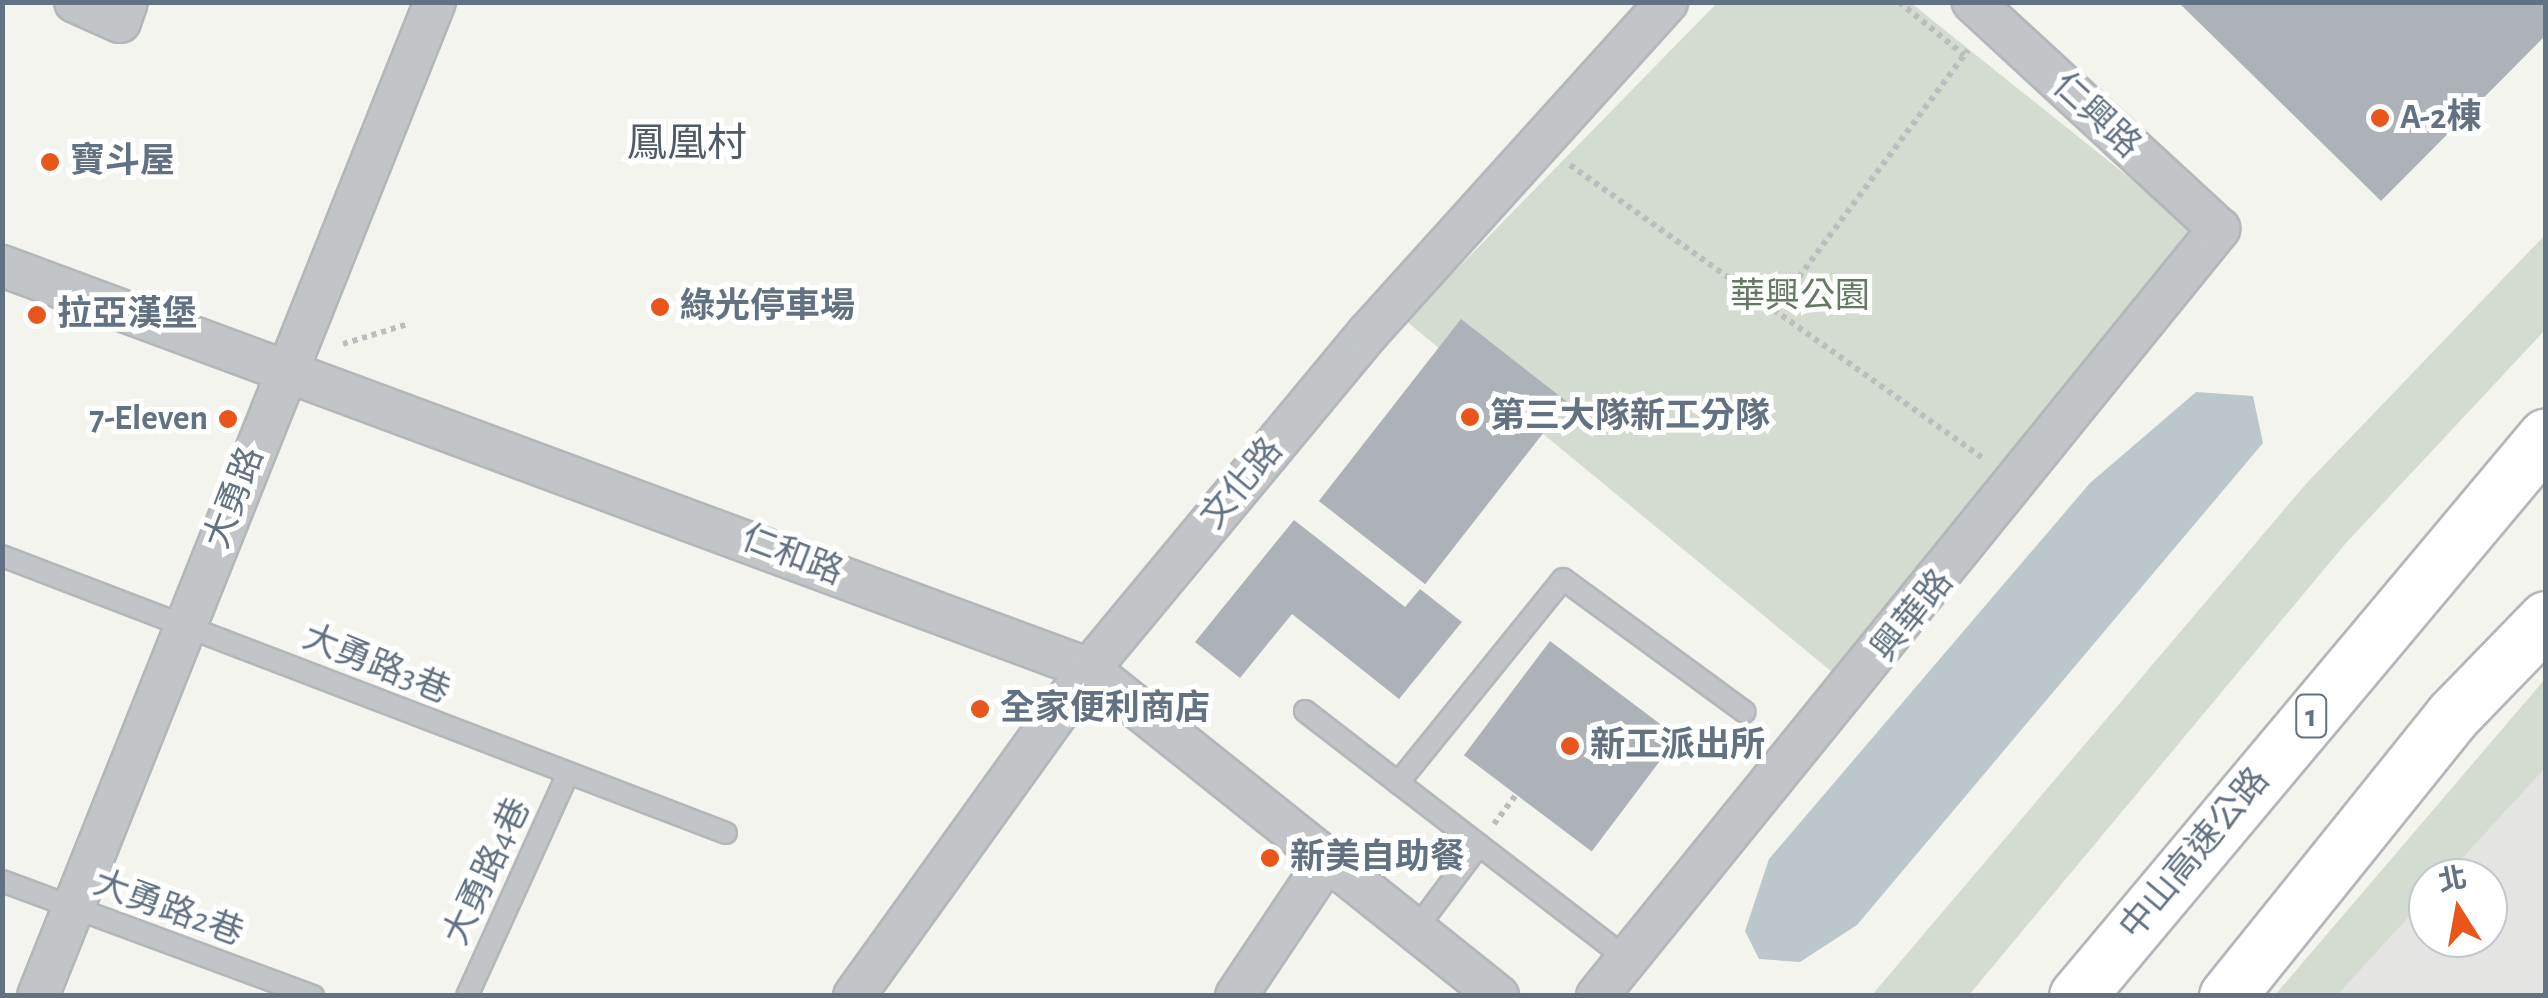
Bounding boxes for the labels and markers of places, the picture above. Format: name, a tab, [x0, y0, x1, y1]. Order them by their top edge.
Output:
place label: A-2棟	[2400, 97, 2482, 139]
marker: A-2棟	[2369, 107, 2391, 129]
place label: 寶斗屋	[70, 141, 175, 183]
marker: 寶斗屋	[39, 151, 61, 173]
place label: 綠光停車場	[680, 286, 855, 328]
place label: 拉亞漢堡	[57, 294, 197, 336]
marker: 綠光停車場	[649, 296, 671, 318]
marker: 拉亞漢堡	[26, 304, 48, 326]
place label: 第三大隊新工分隊	[1490, 396, 1770, 438]
place label: 7-Eleven	[89, 398, 208, 440]
marker: 第三大隊新工分隊	[1459, 406, 1481, 428]
marker: 7-Eleven	[217, 408, 239, 430]
place label: 全家便利商店	[1000, 688, 1210, 730]
marker: 全家便利商店	[969, 698, 991, 720]
place label: 新工派出所	[1590, 725, 1765, 767]
marker: 新工派出所	[1559, 735, 1581, 757]
place label: 新美自助餐	[1290, 837, 1465, 879]
marker: 新美自助餐	[1259, 847, 1281, 869]

